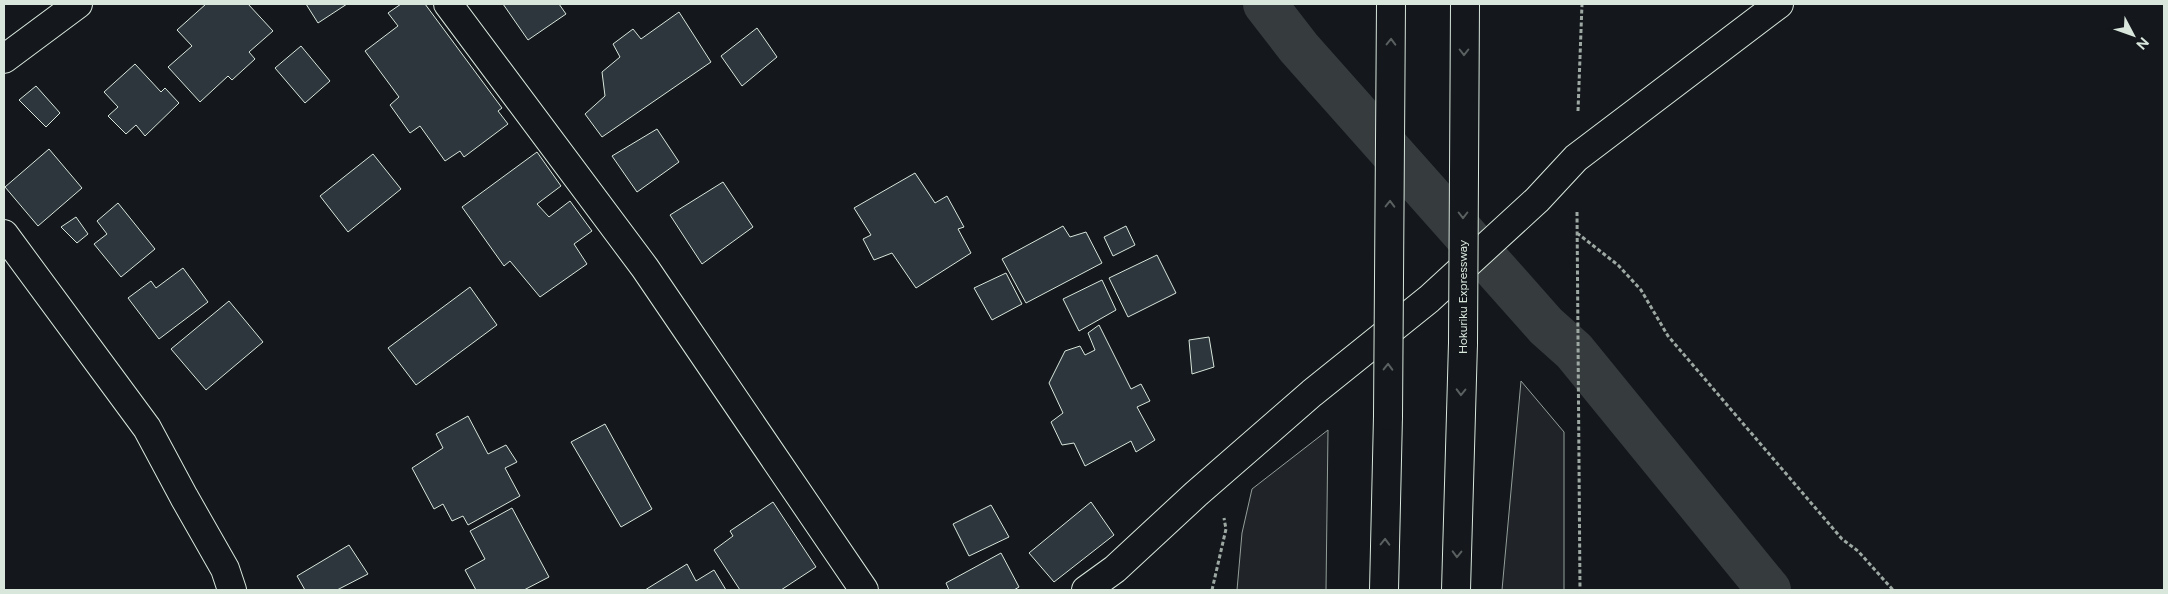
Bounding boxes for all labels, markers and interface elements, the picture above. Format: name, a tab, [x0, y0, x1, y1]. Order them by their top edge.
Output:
north arrow	[2108, 10, 2158, 60]
text: N	[2132, 34, 2152, 53]
one-way arrow	[1386, 38, 1396, 46]
one-way arrow	[1459, 49, 1469, 57]
one-way arrow	[1385, 200, 1395, 208]
one-way arrow	[1458, 212, 1468, 219]
street label: Hokuriku Expressway	[1456, 239, 1470, 354]
one-way arrow	[1383, 363, 1393, 370]
one-way arrow	[1456, 388, 1467, 396]
one-way arrow	[1380, 537, 1391, 545]
one-way arrow	[1452, 551, 1463, 559]

